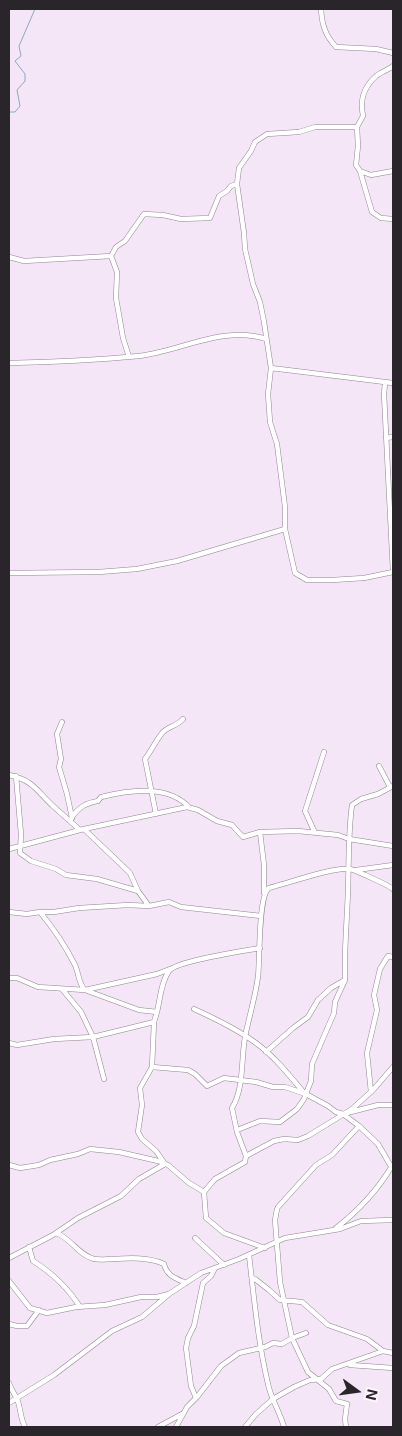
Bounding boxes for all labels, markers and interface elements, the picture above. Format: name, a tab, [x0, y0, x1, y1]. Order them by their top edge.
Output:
north arrow	[332, 1366, 382, 1416]
text: N	[363, 1388, 382, 1402]

